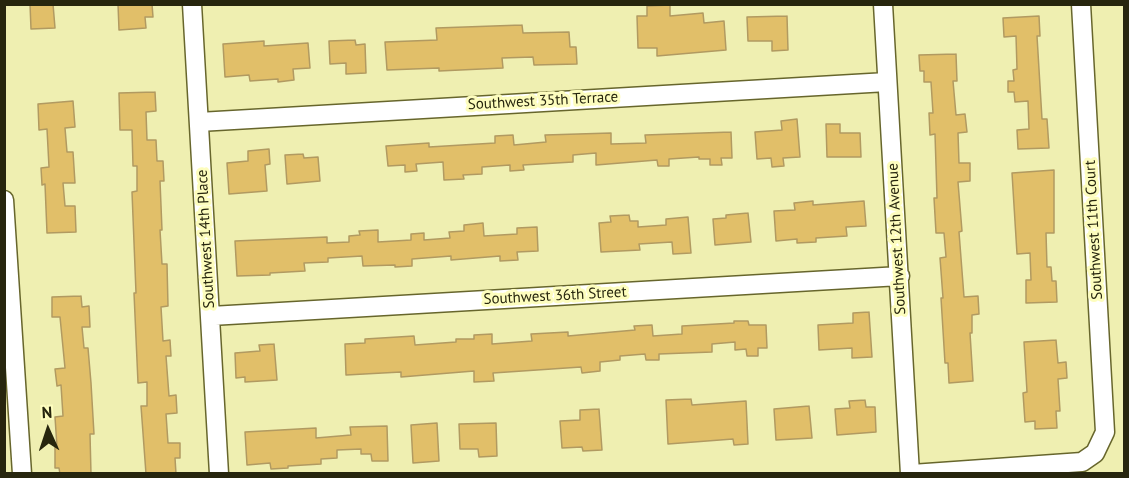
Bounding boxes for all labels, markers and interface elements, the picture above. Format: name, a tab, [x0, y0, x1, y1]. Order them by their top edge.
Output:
street label: Southwest 35th Terrace	[467, 88, 619, 114]
street label: Southwest 11th Court	[1081, 160, 1107, 300]
street label: Southwest 12th Avenue	[884, 163, 910, 315]
street label: Southwest 14th Place	[193, 169, 219, 309]
street label: Southwest 36th Street	[483, 283, 627, 309]
north arrow	[18, 400, 78, 460]
text: N	[41, 402, 53, 422]

